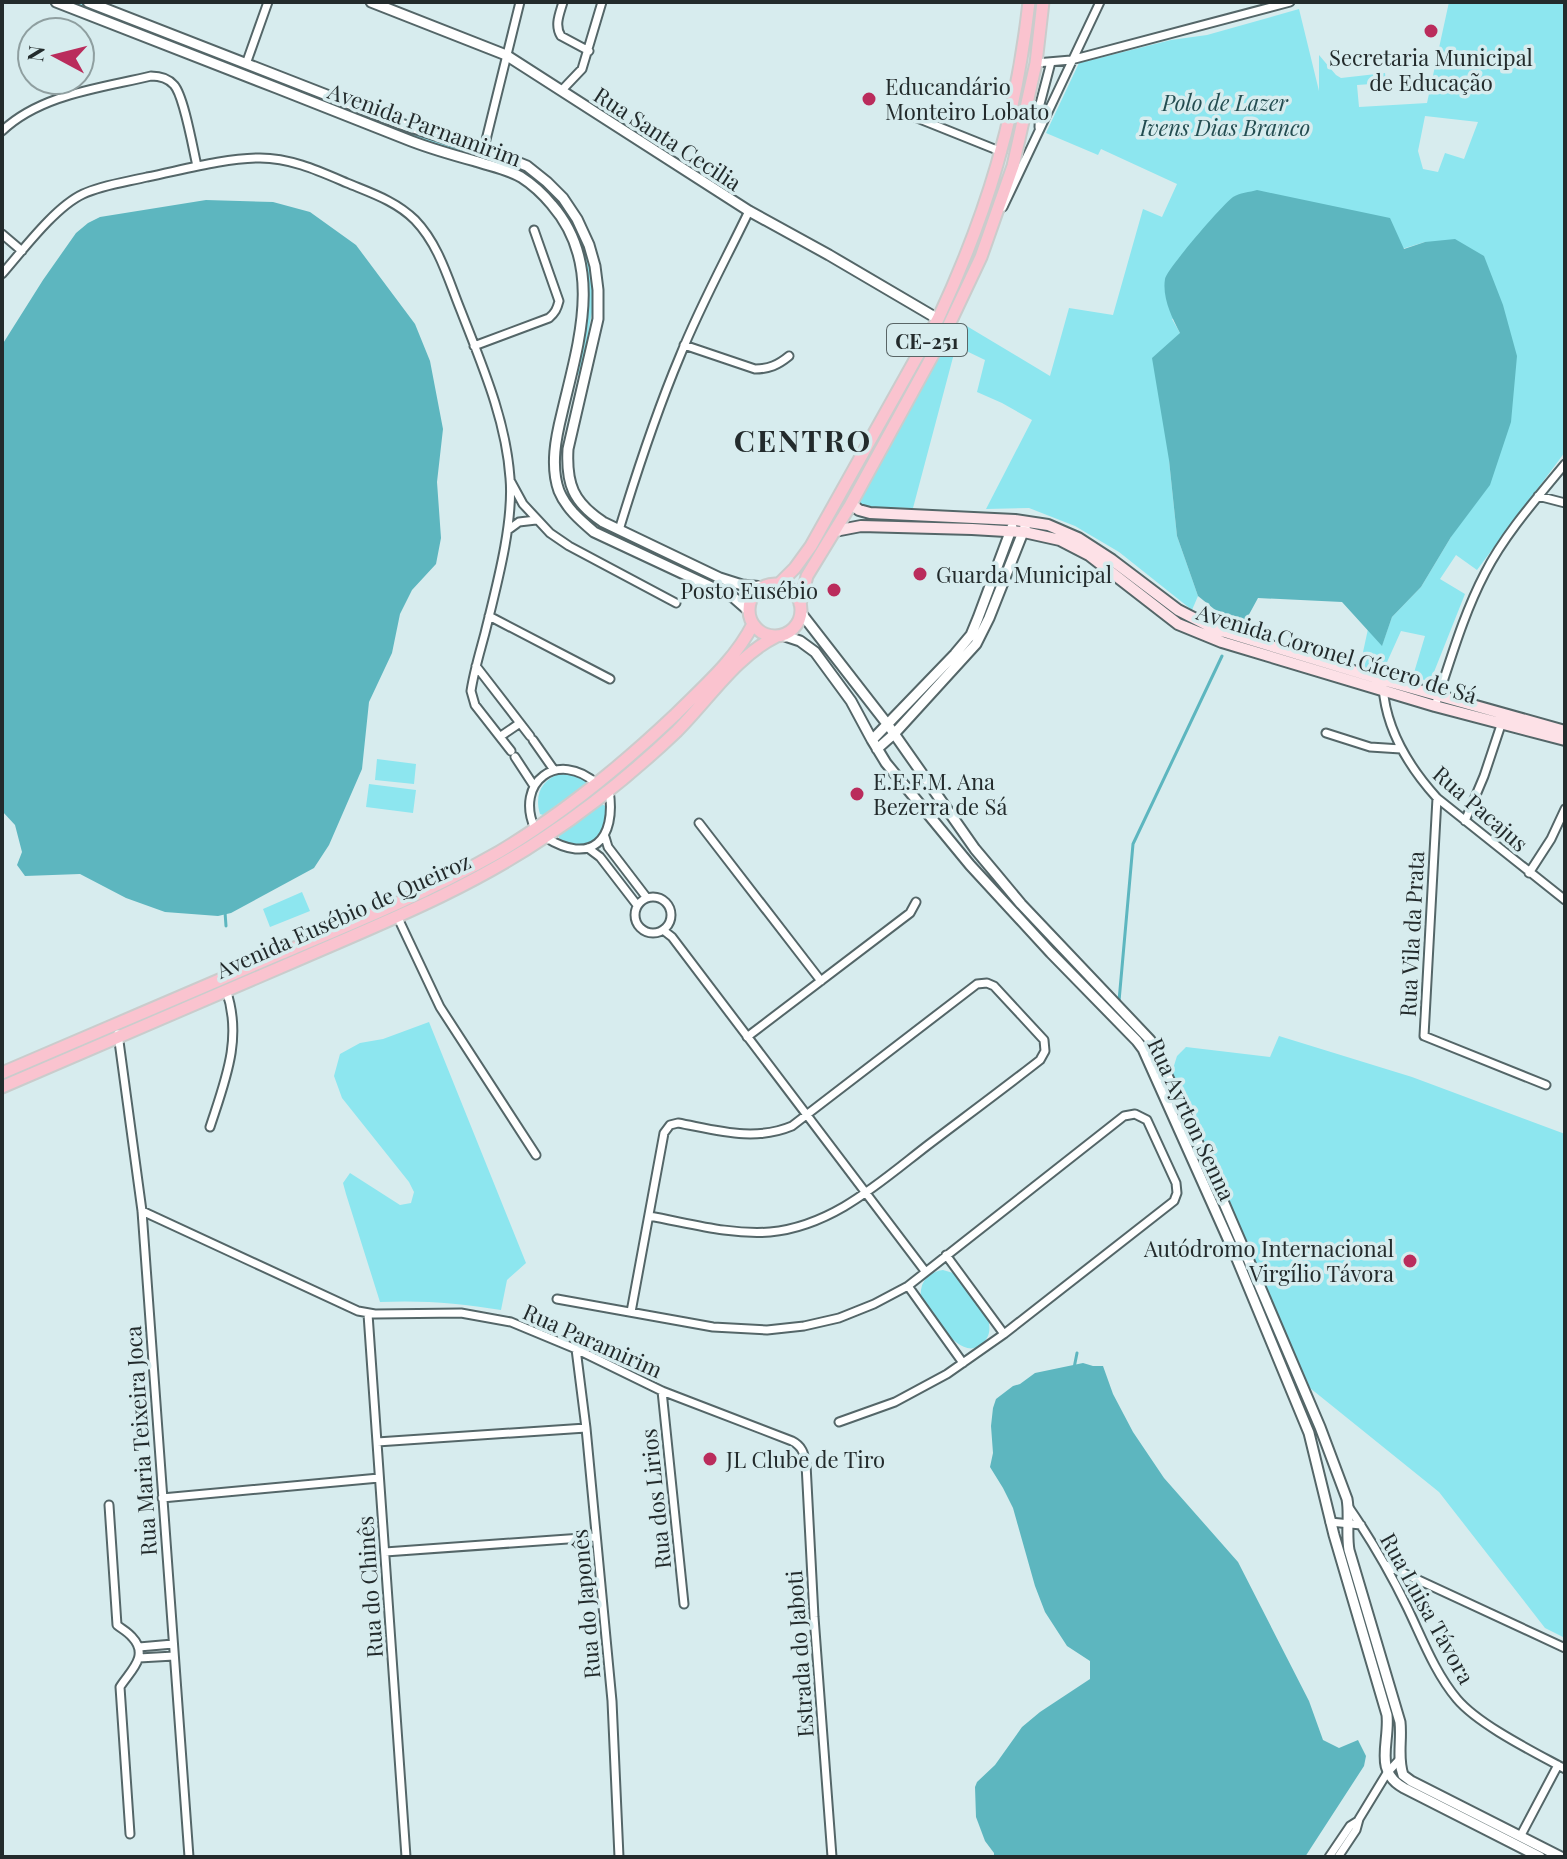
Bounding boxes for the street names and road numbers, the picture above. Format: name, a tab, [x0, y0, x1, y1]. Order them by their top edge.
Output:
street label: Avenida Parnamirim	[323, 75, 526, 173]
street label: Rua Santa Cecilia	[588, 79, 748, 197]
road number: CE-251	[887, 324, 967, 356]
street label: Avenida Coronel Cícero de Sá	[1192, 596, 1481, 710]
street label: Rua Pacajus	[1427, 758, 1535, 858]
street label: Avenida Eusébio de Queiroz	[210, 845, 475, 985]
street label: Rua Vila da Prata	[1392, 850, 1430, 1018]
street label: Rua Ayrton Senna	[1141, 1033, 1243, 1205]
street label: Rua Paramirim	[519, 1296, 668, 1384]
street label: Rua Maria Teixeira Joca	[117, 1325, 163, 1557]
street label: Rua dos Lirios	[633, 1427, 677, 1571]
street label: Rua do Chinês	[349, 1515, 389, 1659]
street label: Rua Luisa Távora	[1374, 1527, 1482, 1689]
street label: Rua do Japonês	[564, 1528, 606, 1680]
street label: Estrada do Jaboti	[778, 1569, 820, 1739]

